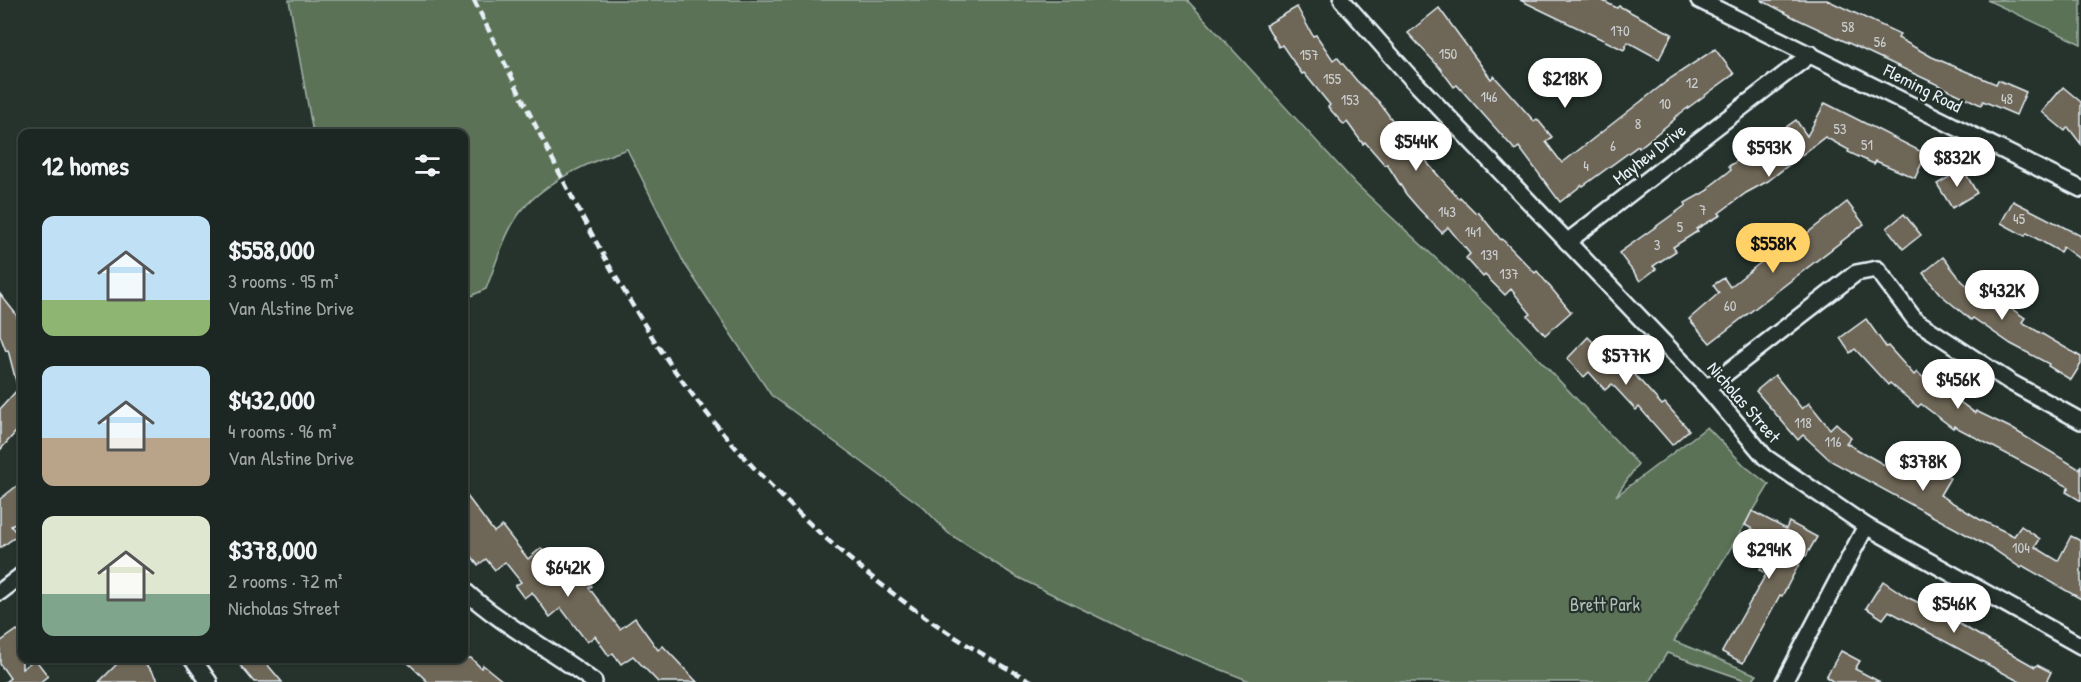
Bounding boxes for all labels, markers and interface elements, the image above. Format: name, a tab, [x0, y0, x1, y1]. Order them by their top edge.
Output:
house number: 58	[1842, 16, 1854, 37]
house number: 170	[1610, 20, 1630, 41]
house number: 56	[1874, 31, 1886, 52]
house number: 150	[1439, 43, 1458, 64]
house number: 157	[1299, 44, 1319, 65]
street label: Fleming Road	[1879, 57, 1966, 118]
pin: $218K	[1523, 58, 1607, 109]
text: $218K	[1542, 64, 1588, 91]
house number: 155	[1323, 68, 1342, 89]
house number: 12	[1686, 72, 1698, 93]
house number: 146	[1480, 86, 1498, 107]
house number: 48	[2001, 88, 2013, 109]
house number: 153	[1341, 89, 1360, 110]
house number: 10	[1659, 93, 1671, 114]
house number: 8	[1635, 113, 1641, 134]
street label: Mayhew Drive	[1607, 118, 1691, 190]
house number: 53	[1833, 118, 1847, 139]
pin: $544K	[1374, 121, 1458, 172]
text: $544K	[1394, 127, 1438, 154]
pin: $593K	[1727, 127, 1811, 178]
text: $593K	[1746, 133, 1792, 160]
house number: 51	[1861, 134, 1873, 155]
house number: 6	[1610, 135, 1616, 156]
pin: $832K	[1915, 137, 1999, 188]
text: $832K	[1933, 143, 1981, 170]
text: 12 homes	[42, 148, 129, 183]
icon: filters	[411, 149, 444, 182]
house number: 4	[1583, 155, 1589, 176]
house number: 7	[1699, 199, 1707, 220]
house number: 143	[1438, 201, 1456, 222]
house number: 45	[2013, 208, 2026, 229]
house number: 5	[1677, 216, 1684, 237]
house number: 141	[1465, 221, 1481, 242]
pin: $558K	[1731, 223, 1815, 274]
text: $558K	[1750, 229, 1796, 256]
text: $558,000	[228, 232, 315, 267]
house number: 3	[1654, 234, 1661, 255]
icon: home	[90, 240, 162, 312]
house number: 139	[1480, 244, 1498, 265]
house number: 137	[1499, 263, 1519, 284]
text: 3 rooms · 95 m²	[228, 267, 338, 294]
pin: $432K	[1960, 270, 2044, 321]
text: $432K	[1979, 276, 2025, 303]
text: Van Alstine Drive	[228, 294, 354, 321]
house number: 60	[1724, 295, 1737, 316]
pin: $577K	[1584, 335, 1668, 386]
text: $577K	[1602, 341, 1650, 368]
street label: Nicholas Street	[1702, 356, 1787, 449]
pin: $456K	[1916, 359, 2000, 410]
text: $456K	[1936, 365, 1980, 392]
text: $432,000	[228, 382, 315, 417]
icon: home	[90, 390, 162, 462]
house number: 118	[1794, 412, 1812, 433]
text: 4 rooms · 96 m²	[228, 417, 337, 444]
house number: 116	[1825, 431, 1841, 452]
pin: $378K	[1881, 441, 1965, 492]
text: Van Alstine Drive	[228, 444, 354, 471]
text: $378K	[1899, 447, 1947, 474]
pin: $294K	[1727, 529, 1811, 580]
text: $378,000	[228, 532, 317, 567]
text: $294K	[1747, 535, 1791, 562]
house number: 104	[2012, 537, 2030, 558]
icon: home	[90, 540, 162, 612]
pin: $642K	[526, 547, 610, 598]
text: $642K	[545, 553, 591, 580]
text: 2 rooms · 72 m²	[228, 567, 342, 594]
pin: $546K	[1912, 583, 1996, 634]
text: $546K	[1932, 589, 1976, 616]
park label: Brett Park	[1570, 592, 1640, 617]
text: Nicholas Street	[228, 594, 339, 621]

